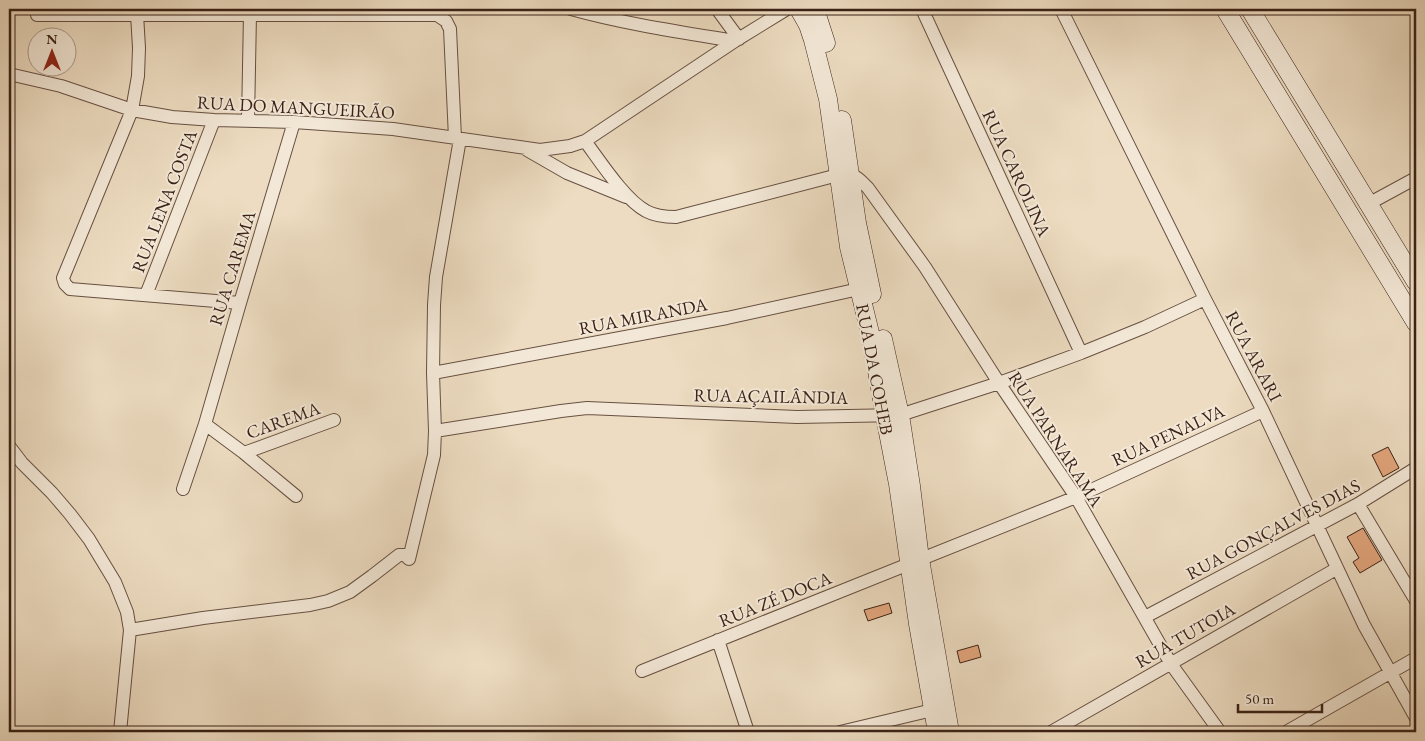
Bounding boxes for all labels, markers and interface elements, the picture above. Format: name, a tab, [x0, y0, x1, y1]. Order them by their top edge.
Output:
north arrow	[28, 28, 78, 78]
text: N	[46, 30, 58, 48]
street label: RUA DO MANGUEIRÃO	[197, 90, 395, 124]
street label: RUA CAROLINA	[978, 106, 1057, 241]
street label: RUA LENA COSTA	[126, 126, 202, 276]
street label: RUA CAREMA	[204, 207, 261, 328]
street label: RUA MIRANDA	[577, 292, 710, 340]
street label: RUA DA COHEB	[851, 301, 899, 437]
street label: RUA ARARI	[1220, 307, 1288, 405]
street label: RUA PARNARAMA	[1004, 367, 1109, 512]
street label: RUA AÇAILÂNDIA	[693, 383, 849, 409]
street label: CAREMA	[243, 396, 324, 444]
street label: RUA PENALVA	[1108, 399, 1228, 471]
street label: RUA GONÇALVES DIAS	[1182, 473, 1364, 585]
street label: RUA ZÉ DOCA	[715, 566, 835, 632]
street label: RUA TUTOIA	[1131, 597, 1240, 673]
scale bar	[1238, 681, 1321, 713]
text: 50 m	[1245, 689, 1274, 708]

